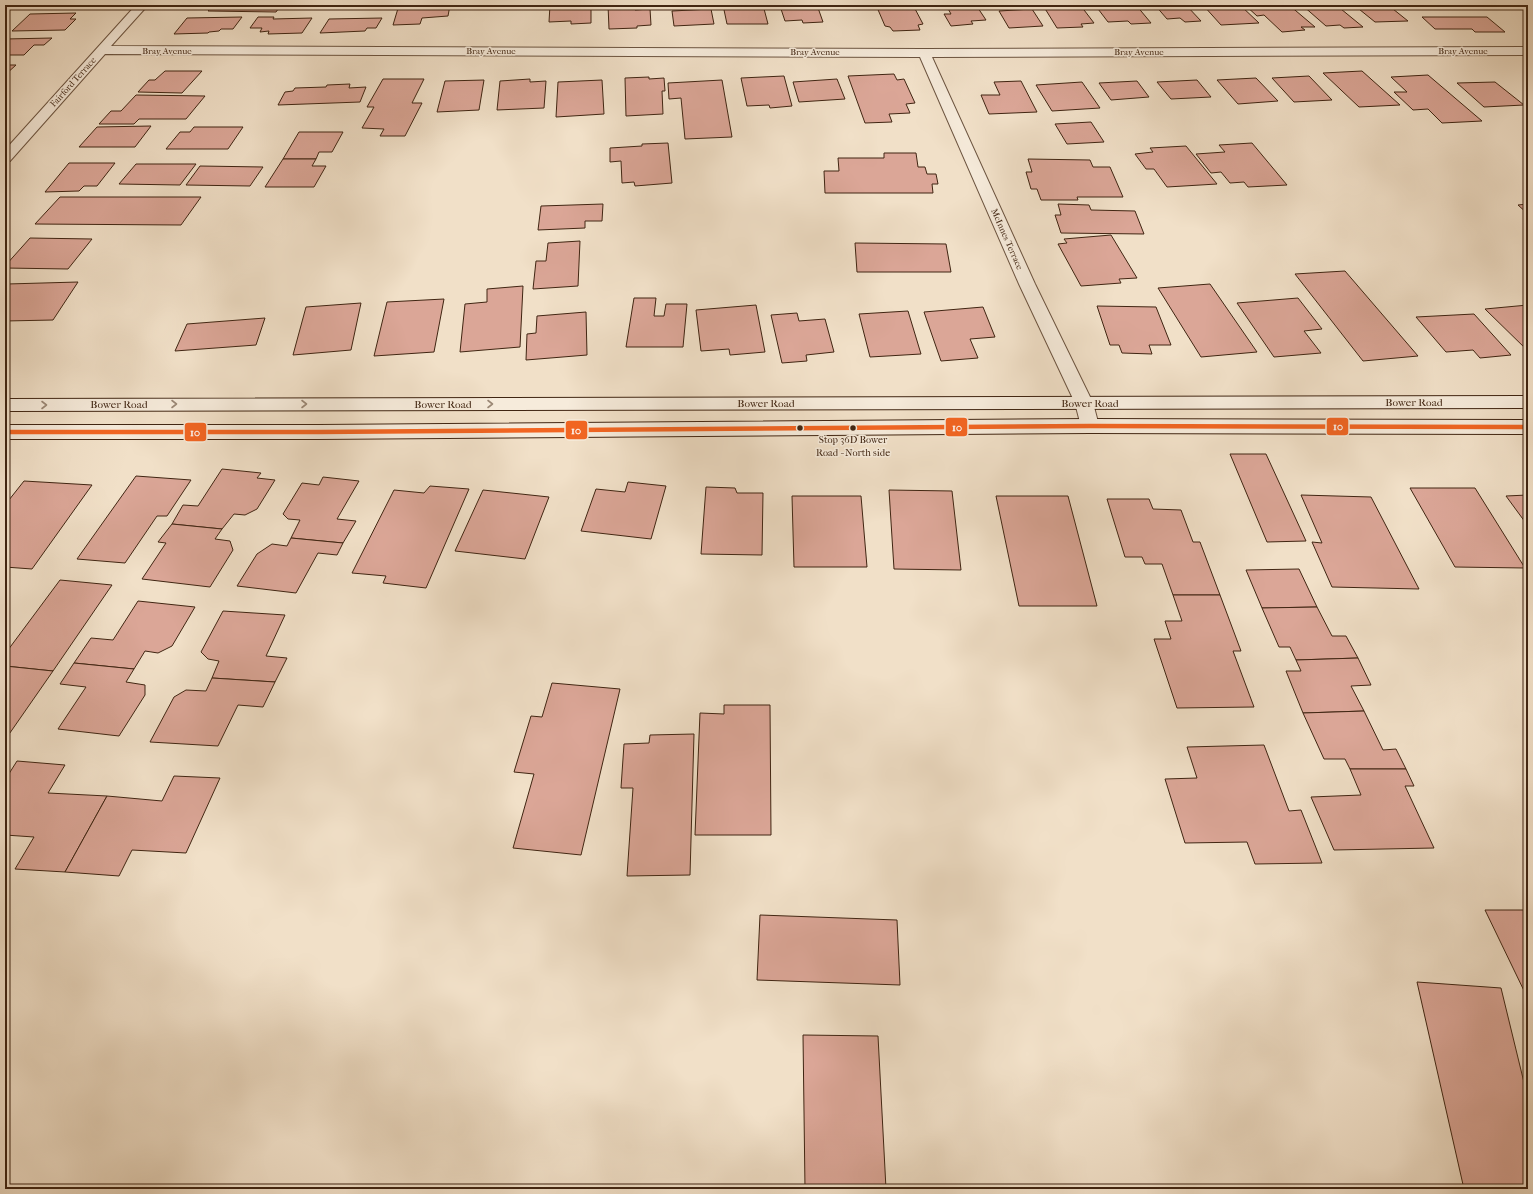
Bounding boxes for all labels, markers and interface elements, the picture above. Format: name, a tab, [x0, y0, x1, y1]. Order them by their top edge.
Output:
street label: Bray Avenue	[142, 46, 192, 56]
street label: Bray Avenue	[466, 46, 516, 56]
street label: Bray Avenue	[1438, 46, 1488, 56]
street label: Bray Avenue	[790, 47, 840, 57]
street label: Bray Avenue	[1114, 47, 1164, 57]
street label: Fairford Terrace	[48, 55, 98, 109]
street label: McInnes Terrace	[989, 207, 1025, 272]
street label: Bower Road	[1385, 396, 1444, 409]
street label: Bower Road	[737, 397, 796, 410]
street label: Bower Road	[1061, 397, 1120, 410]
street label: Bower Road	[90, 398, 149, 411]
street label: Bower Road	[414, 398, 473, 411]
one-way arrow	[171, 400, 177, 408]
one-way arrow	[301, 400, 307, 408]
one-way arrow	[487, 400, 493, 408]
one-way arrow	[41, 401, 47, 409]
line badge: 10	[945, 417, 968, 437]
line badge: 10	[1326, 417, 1349, 436]
line badge: 10	[565, 420, 588, 440]
text: 10	[1333, 420, 1343, 433]
text: 10	[952, 421, 962, 434]
line badge: 10	[184, 422, 207, 442]
unlabelled marker	[795, 423, 805, 433]
marker: Stop 36D Bower Road - North side	[848, 423, 858, 433]
text: 10	[571, 424, 581, 437]
text: 10	[190, 426, 200, 439]
place label: Stop 36D Bower Road - North side	[816, 434, 890, 459]

